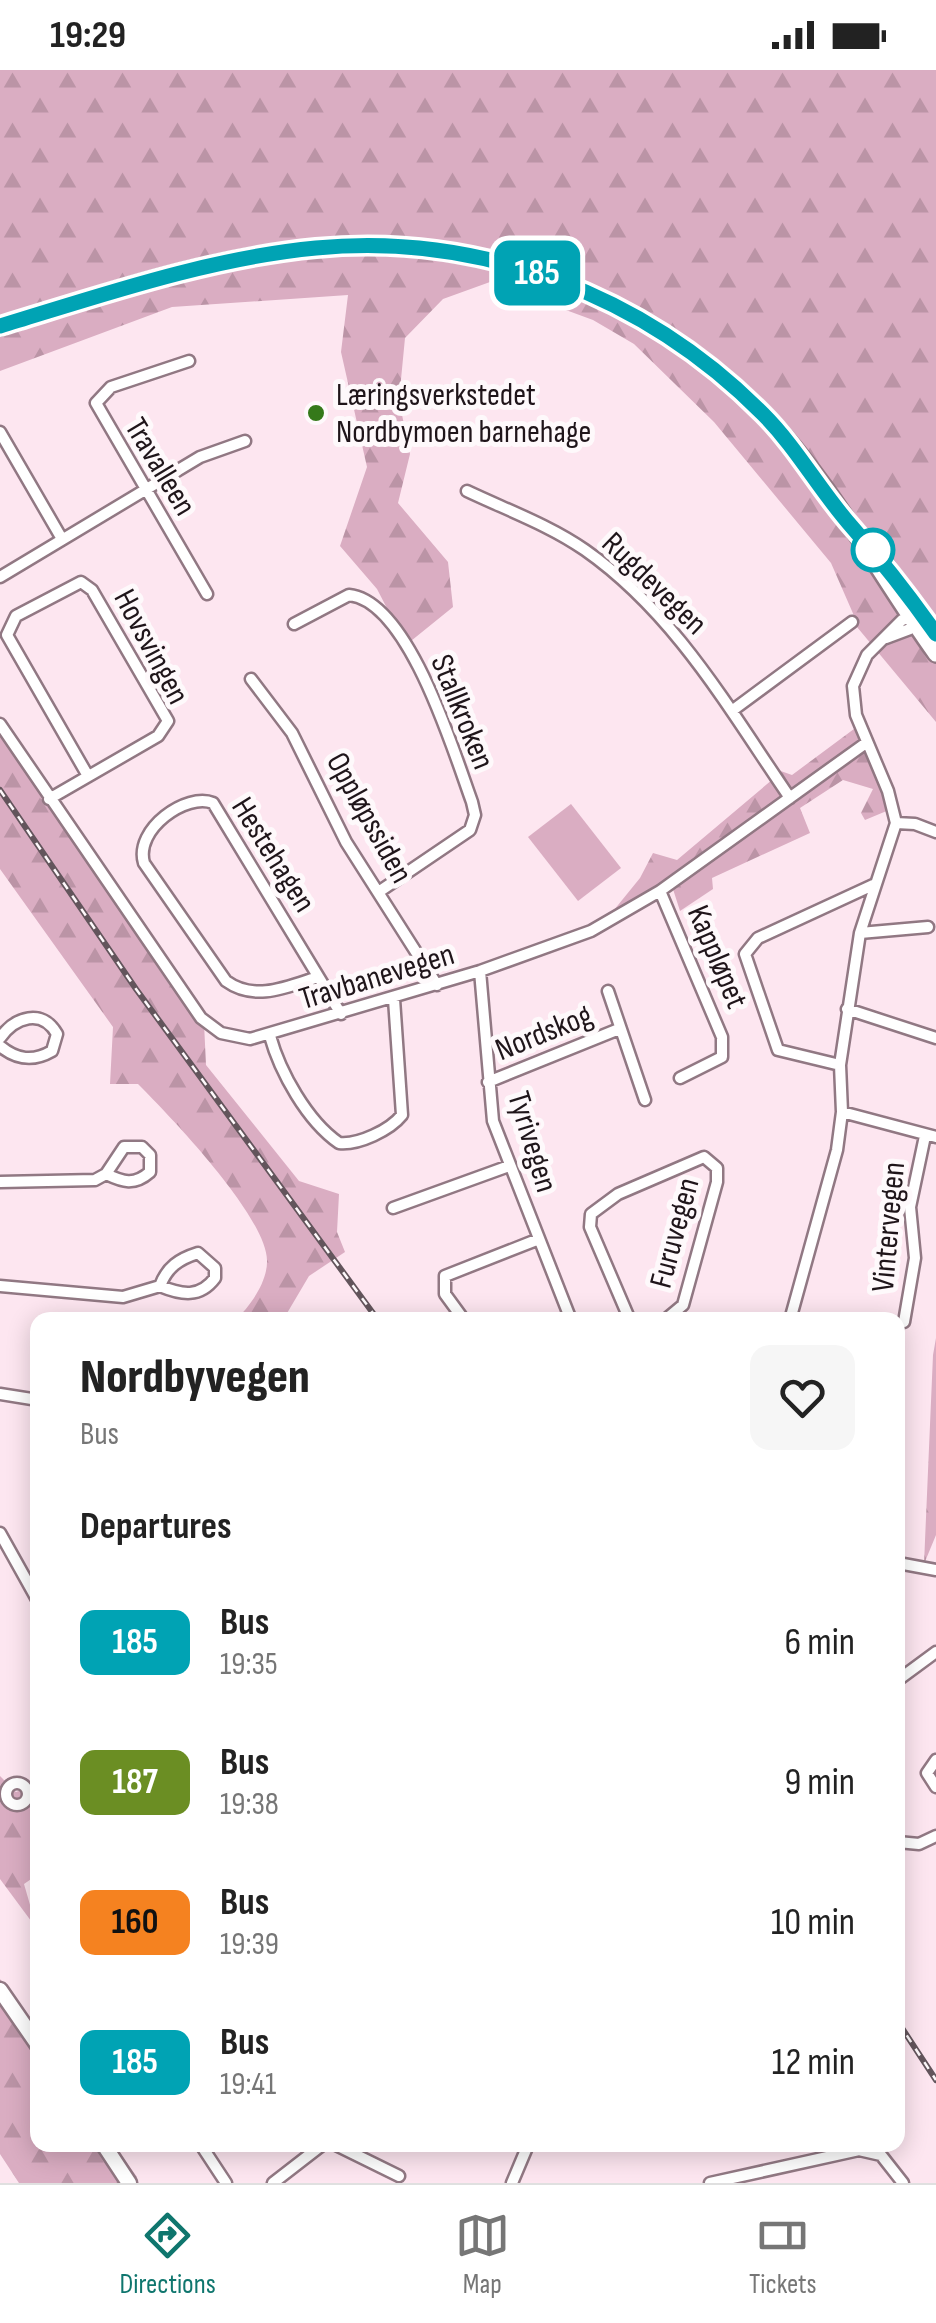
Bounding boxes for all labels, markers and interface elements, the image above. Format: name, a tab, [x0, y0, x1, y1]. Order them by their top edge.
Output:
text: 19:29	[50, 13, 126, 58]
line badge: 185	[480, 240, 594, 306]
text: 185	[514, 252, 560, 295]
place label: Læringsverkstedet Nordbymoen barnehage	[336, 376, 591, 452]
marker: Læringsverkstedet Nordbymoen barnehage	[305, 402, 327, 424]
street label: Travalleen	[116, 411, 204, 523]
street label: Rugdevegen	[593, 524, 715, 644]
unlabelled marker	[852, 529, 894, 571]
street label: Hovsvingen	[105, 583, 197, 711]
street label: Stallkroken	[421, 649, 503, 775]
street label: Oppløpssiden	[317, 746, 421, 890]
street label: Hestehagen	[222, 790, 324, 920]
street label: Kappløpet	[678, 900, 756, 1014]
street label: Travbanevegen	[295, 935, 459, 1019]
street label: Nordskog	[490, 996, 598, 1070]
street label: Tyrivegen	[498, 1087, 566, 1197]
street label: Vintervegen	[864, 1160, 914, 1294]
street label: Furuvegen	[642, 1174, 708, 1292]
button: heart	[750, 1345, 855, 1450]
text: Nordbyvegen	[80, 1349, 310, 1406]
text: Bus	[80, 1415, 119, 1454]
text: Departures	[80, 1504, 232, 1549]
text: Bus	[220, 1600, 269, 1645]
text: 6 min	[785, 1620, 855, 1665]
text: 185	[112, 1621, 158, 1664]
text: 19:35	[220, 1645, 278, 1684]
text: Bus	[220, 1740, 269, 1785]
text: 9 min	[784, 1760, 855, 1805]
text: 187	[112, 1761, 158, 1804]
text: 19:38	[220, 1785, 279, 1824]
text: Bus	[220, 1880, 269, 1925]
text: 10 min	[771, 1900, 855, 1945]
text: 160	[112, 1901, 158, 1944]
text: 19:39	[220, 1925, 279, 1964]
text: Bus	[220, 2020, 269, 2065]
text: 12 min	[772, 2040, 855, 2085]
text: 185	[112, 2041, 158, 2084]
text: 19:41	[220, 2065, 276, 2104]
tab: Directions	[120, 2208, 216, 2301]
tab: Map	[455, 2208, 510, 2301]
tab: Tickets	[749, 2208, 816, 2301]

